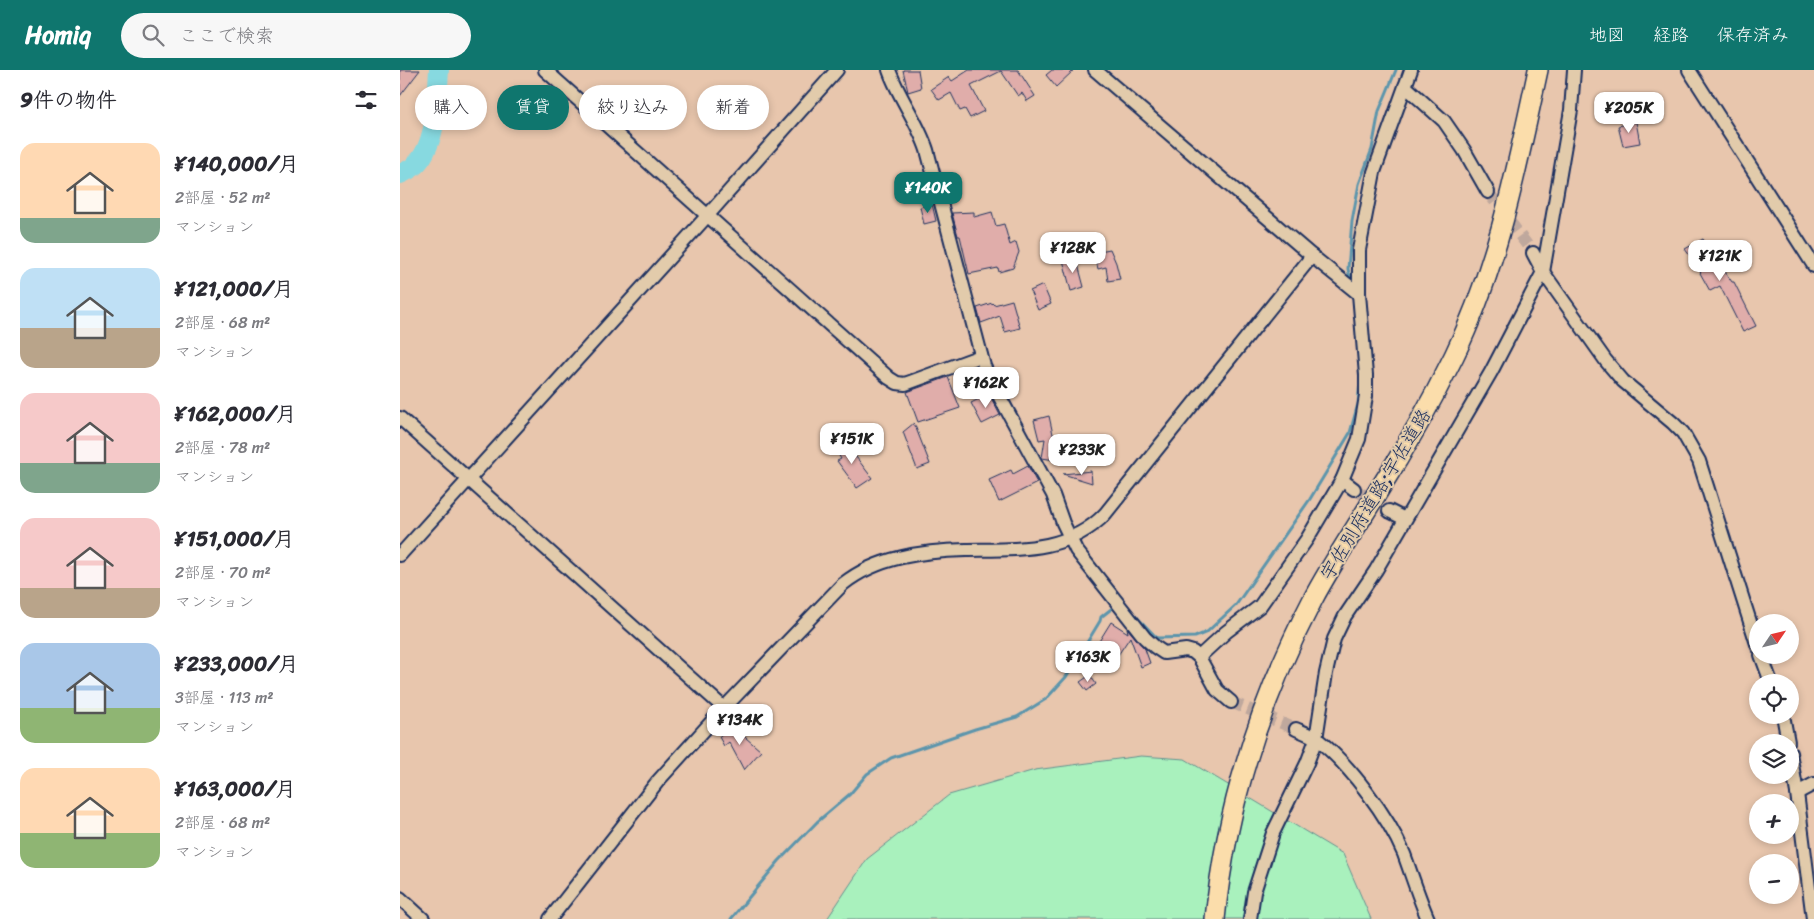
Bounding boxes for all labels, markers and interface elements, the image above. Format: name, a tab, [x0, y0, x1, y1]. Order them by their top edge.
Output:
search box	[121, 13, 471, 58]
text: Homiq	[25, 14, 91, 56]
text: ここで検索	[179, 19, 274, 52]
text: 地図	[1589, 19, 1625, 51]
text: 経路	[1653, 19, 1689, 51]
text: 保存済み	[1717, 19, 1789, 51]
icon: search	[139, 21, 167, 49]
text: 9件の物件	[20, 81, 117, 119]
chip: 購入	[415, 85, 487, 130]
chip: 賃貸	[497, 85, 569, 130]
chip: 絞り込み	[579, 85, 687, 130]
chip: 新着	[697, 85, 769, 130]
icon: filters	[352, 86, 380, 114]
pin: ¥205K	[1594, 92, 1664, 134]
text: ¥205K	[1605, 93, 1653, 122]
text: ¥140,000/月	[175, 145, 299, 183]
icon: home	[60, 163, 120, 223]
pin: ¥140K	[893, 172, 963, 214]
text: ¥140K	[905, 173, 951, 202]
text: 2部屋 · 52 m²	[175, 183, 271, 212]
text: マンション	[175, 212, 254, 241]
pin: ¥128K	[1038, 232, 1108, 274]
text: ¥128K	[1051, 233, 1095, 262]
pin: ¥121K	[1685, 240, 1755, 282]
text: ¥121K	[1699, 241, 1741, 270]
text: ¥121,000/月	[175, 270, 294, 308]
icon: home	[60, 288, 120, 348]
text: 2部屋 · 68 m²	[175, 308, 270, 337]
text: マンション	[175, 337, 254, 366]
pin: ¥162K	[951, 366, 1021, 409]
text: ¥162K	[964, 368, 1008, 397]
text: ¥162,000/月	[175, 395, 297, 433]
street label: 宇佐別府道路;宇佐道路	[1311, 402, 1440, 587]
icon: home	[60, 413, 120, 473]
pin: ¥151K	[817, 422, 887, 465]
text: ¥151K	[831, 424, 873, 453]
text: 2部屋 · 78 m²	[175, 433, 270, 462]
pin: ¥233K	[1047, 434, 1117, 476]
text: ¥233K	[1059, 435, 1105, 464]
text: マンション	[175, 462, 254, 491]
text: ¥151,000/月	[175, 520, 294, 558]
icon: home	[60, 538, 120, 598]
text: 2部屋 · 70 m²	[175, 558, 271, 587]
text: マンション	[175, 587, 254, 616]
north arrow	[1749, 614, 1799, 664]
map controls	[1749, 614, 1799, 904]
pin: ¥163K	[1053, 640, 1123, 683]
text: ¥163K	[1066, 642, 1110, 671]
text: ¥233,000/月	[175, 645, 299, 683]
icon: home	[60, 663, 120, 723]
button: locate	[1749, 674, 1799, 724]
text: 3部屋 · 113 m²	[175, 683, 274, 712]
pin: ¥134K	[705, 704, 775, 746]
text: ¥134K	[718, 705, 762, 734]
text: マンション	[175, 712, 254, 741]
button: layers	[1749, 734, 1799, 784]
text: ¥163,000/月	[175, 770, 296, 808]
icon: home	[60, 788, 120, 848]
button: +	[1749, 794, 1799, 844]
text: 2部屋 · 68 m²	[175, 808, 270, 837]
text: マンション	[175, 837, 254, 866]
button: −	[1749, 854, 1799, 904]

